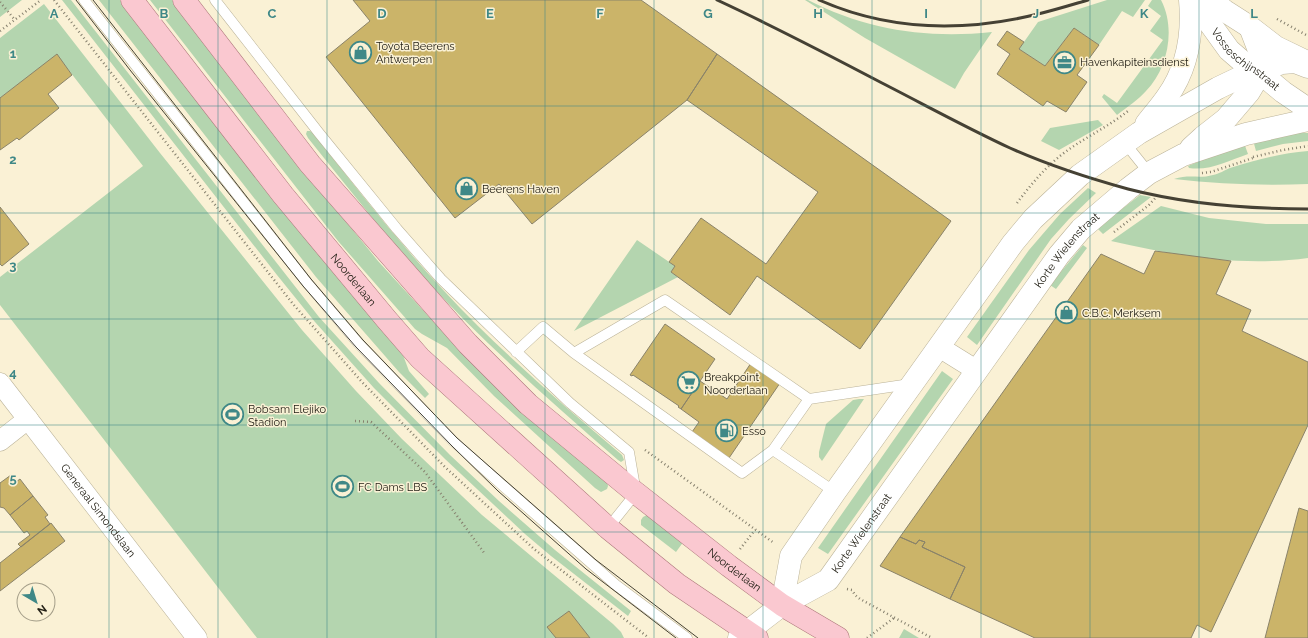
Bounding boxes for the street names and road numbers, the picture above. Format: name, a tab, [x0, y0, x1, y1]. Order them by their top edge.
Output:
street label: Vosseschijnstraat	[1209, 25, 1283, 93]
street label: Korte Wielenstraat	[1031, 210, 1102, 290]
street label: Noorderlaan	[328, 251, 379, 309]
street label: Generaal Simondslaan	[58, 461, 139, 560]
street label: Korte Wielenstraat	[829, 491, 894, 575]
street label: Noorderlaan	[705, 545, 764, 594]

